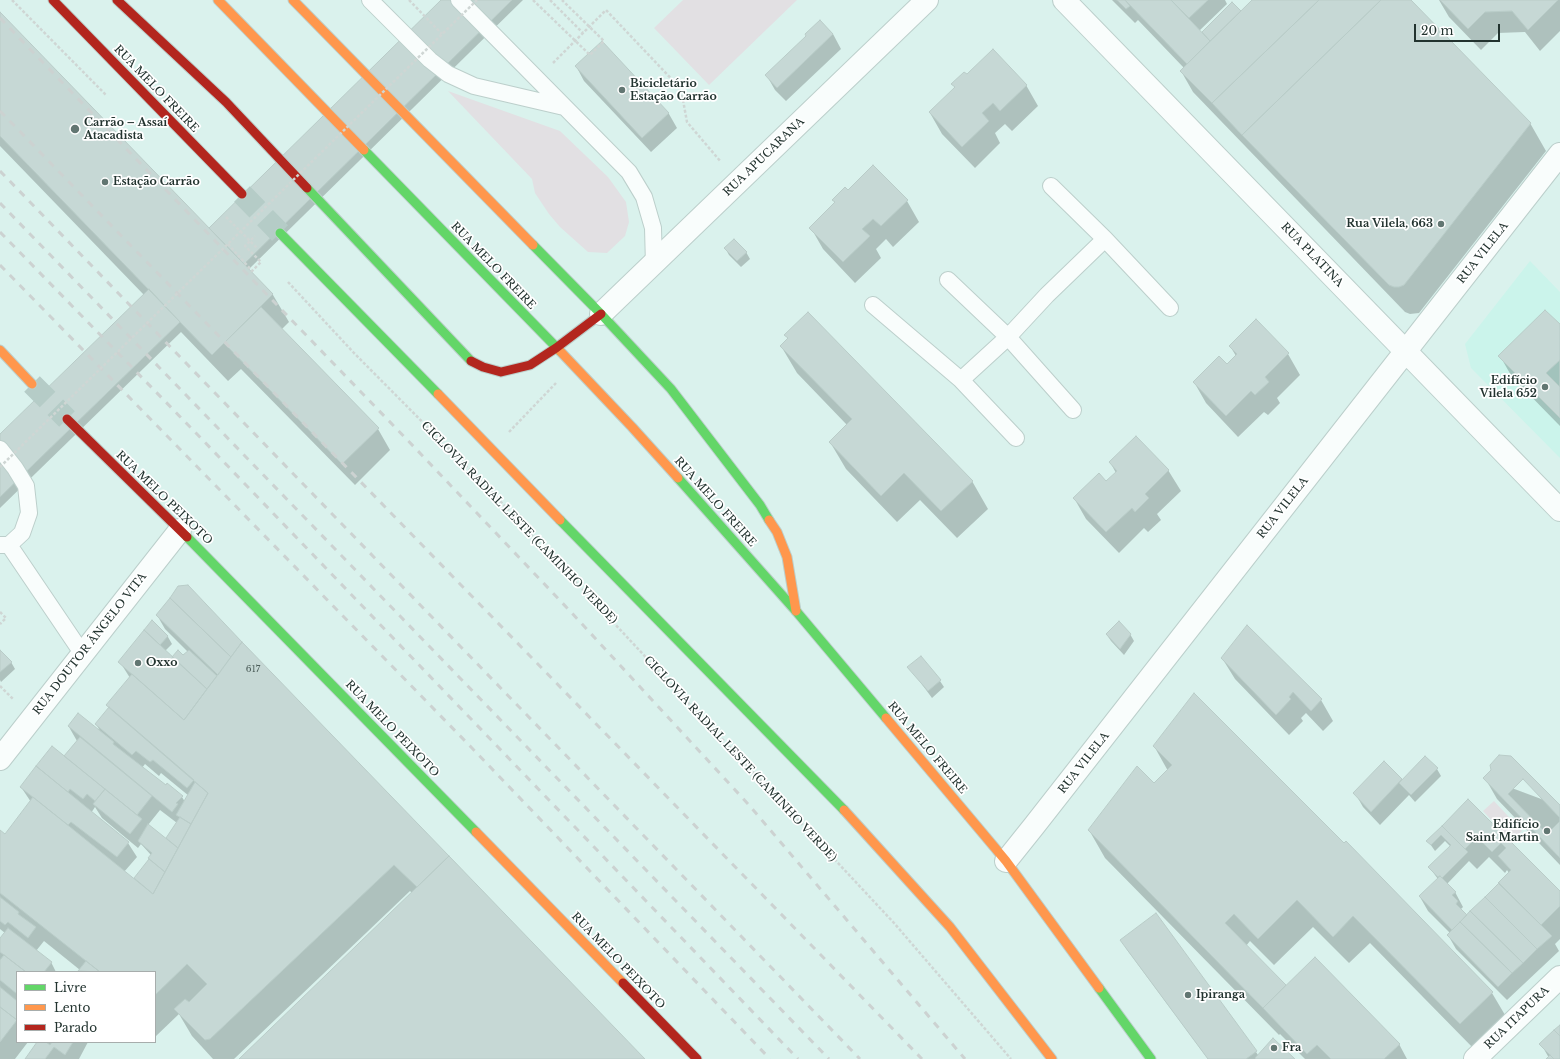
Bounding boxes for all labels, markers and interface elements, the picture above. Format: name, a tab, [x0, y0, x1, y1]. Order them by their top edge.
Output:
scale bar	[1416, 16, 1502, 42]
text: 20 m	[1421, 23, 1453, 38]
street label: RUA MELO FREIRE	[111, 43, 201, 135]
place label: Bicicletário Estação Carrão	[630, 77, 717, 103]
marker: Bicicletário Estação Carrão	[617, 85, 627, 95]
street label: RUA APUCARANA	[721, 115, 807, 199]
place label: Carrão – Assaí Atacadista	[84, 116, 167, 142]
marker: Carrão – Assaí Atacadista	[69, 123, 81, 135]
place label: Estação Carrão	[113, 175, 200, 189]
marker: Estação Carrão	[100, 177, 110, 187]
place label: Rua Vilela, 663	[1346, 217, 1433, 231]
marker: Rua Vilela, 663	[1436, 219, 1446, 229]
street label: RUA VILELA	[1455, 219, 1511, 287]
street label: RUA MELO FREIRE	[448, 220, 538, 312]
street label: RUA PLATINA	[1278, 220, 1346, 290]
place label: Edifício Vilela 652	[1480, 374, 1537, 400]
marker: Edifício Vilela 652	[1540, 382, 1550, 392]
street label: CICLOVIA RADIAL LESTE (CAMINHO VERDE)	[418, 419, 620, 627]
street label: RUA MELO PEIXOTO	[113, 449, 215, 547]
street label: RUA MELO FREIRE	[671, 455, 759, 549]
street label: RUA VILELA	[1255, 474, 1311, 542]
street label: RUA DOUTOR ÂNGELO VITA	[30, 570, 150, 718]
street label: CICLOVIA RADIAL LESTE (CAMINHO VERDE)	[641, 654, 839, 864]
place label: Oxxo	[146, 656, 177, 670]
marker: Oxxo	[133, 658, 143, 668]
house number: 617	[246, 664, 260, 674]
street label: RUA MELO PEIXOTO	[343, 678, 441, 780]
street label: RUA MELO FREIRE	[885, 699, 969, 797]
street label: RUA VILELA	[1056, 729, 1112, 797]
place label: Edifício Saint Martin	[1466, 818, 1539, 844]
marker: Edifício Saint Martin	[1542, 826, 1552, 836]
street label: RUA MELO PEIXOTO	[569, 910, 667, 1012]
legend	[16, 971, 156, 1043]
text: Livre	[54, 980, 87, 995]
street label: RUA ITAPURA	[1482, 984, 1552, 1052]
place label: Ipiranga	[1196, 988, 1245, 1002]
marker: Ipiranga	[1183, 990, 1193, 1000]
text: Lento	[54, 1000, 90, 1015]
text: Parado	[54, 1020, 97, 1035]
place label: Fra	[1282, 1041, 1301, 1055]
marker: Fra	[1269, 1043, 1279, 1053]

